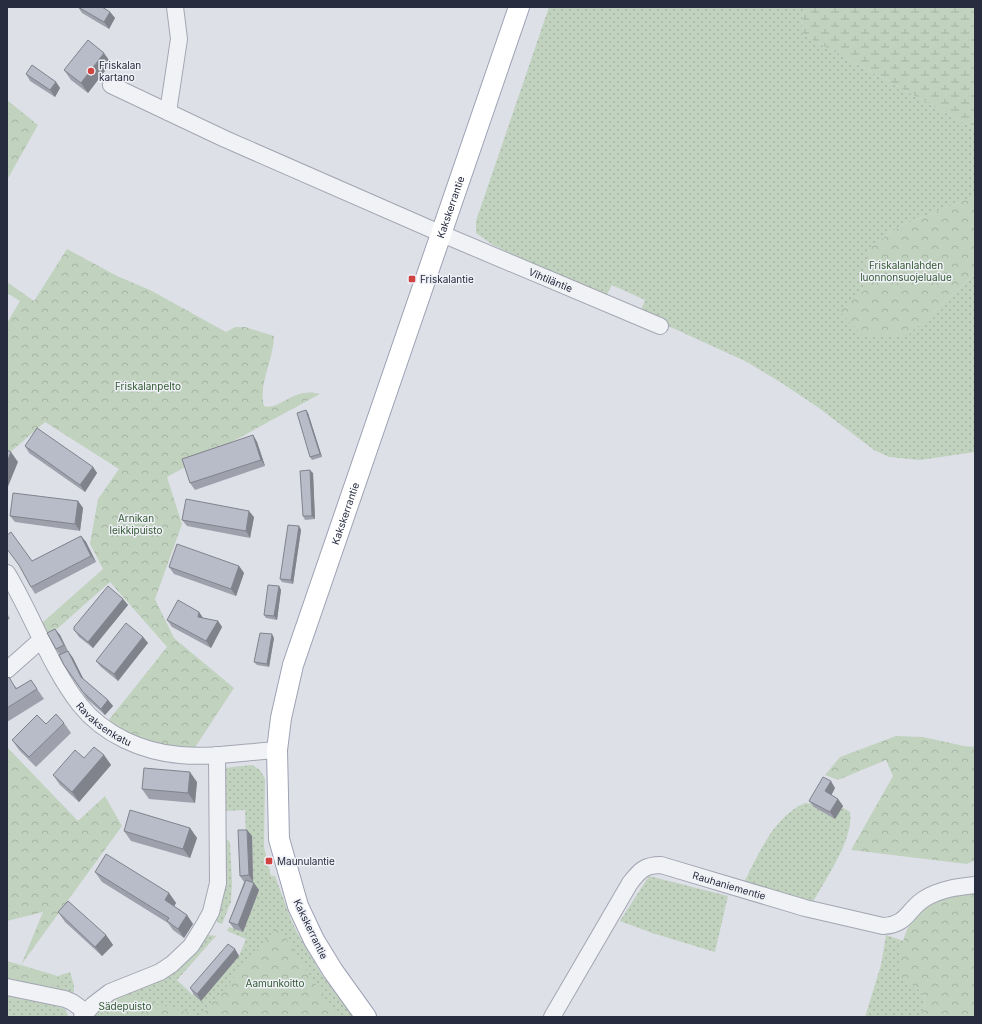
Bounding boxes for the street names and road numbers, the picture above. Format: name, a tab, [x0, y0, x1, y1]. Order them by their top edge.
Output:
street label: Kakskerrantie	[434, 174, 467, 240]
street label: Vihtiläntie	[527, 265, 575, 294]
street label: Kakskerrantie	[329, 481, 361, 546]
street label: Ravaksenkatu	[74, 700, 133, 748]
street label: Rauhaniementie	[691, 869, 767, 902]
street label: Kakskerrantie	[291, 897, 331, 961]

